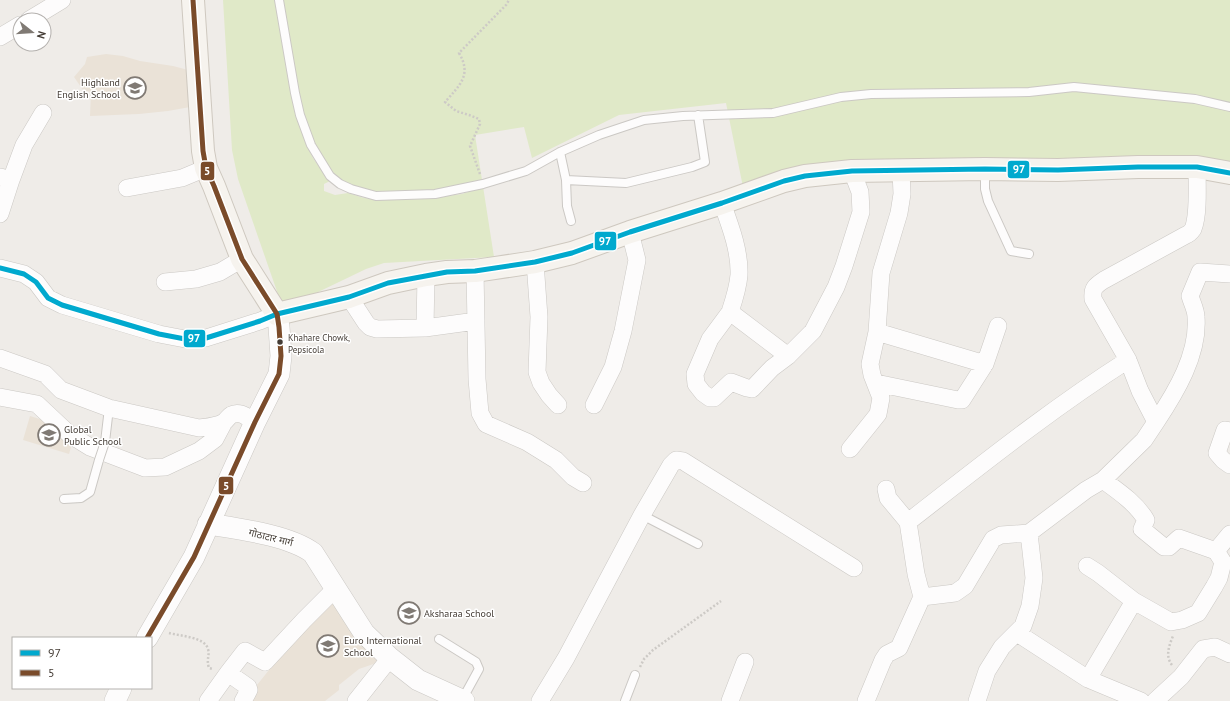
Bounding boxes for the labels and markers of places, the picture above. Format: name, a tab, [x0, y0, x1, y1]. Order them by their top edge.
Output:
school or university icon: Highland English School	[122, 75, 148, 101]
place label: Highland English School	[57, 76, 120, 101]
place label: Khahare Chowk, Pepsicola	[288, 332, 350, 355]
marker: Khahare Chowk, Pepsicola	[275, 337, 285, 347]
school or university icon: Global Public School	[36, 422, 62, 448]
place label: Global Public School	[64, 423, 122, 448]
school or university icon: Aksharaa School	[396, 600, 422, 626]
place label: Aksharaa School	[424, 607, 494, 620]
school or university icon: Euro International School	[315, 633, 341, 659]
place label: Euro International School	[344, 634, 422, 659]

